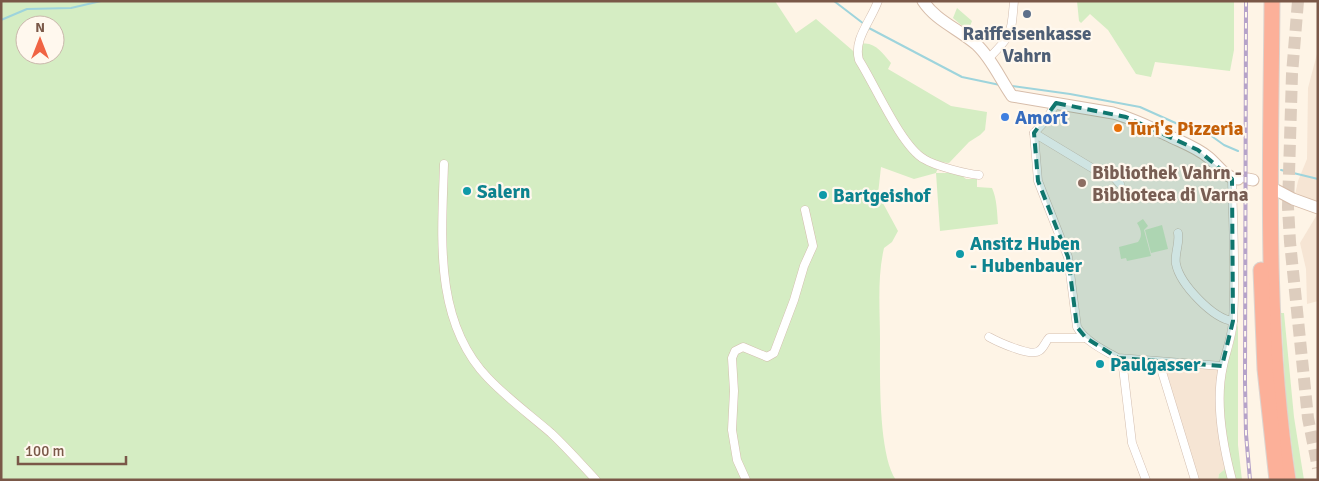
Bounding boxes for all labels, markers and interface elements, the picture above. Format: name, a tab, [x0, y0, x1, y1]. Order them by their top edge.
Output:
marker: Raiffeisenkasse Vahrn	[1021, 8, 1033, 20]
north arrow	[15, 15, 65, 65]
text: N	[35, 19, 45, 36]
place label: Raiffeisenkasse Vahrn	[963, 22, 1091, 68]
place label: Amort	[1015, 106, 1068, 130]
marker: Amort	[999, 111, 1011, 123]
place label: Turi's Pizzeria	[1128, 117, 1244, 141]
marker: Turi's Pizzeria	[1112, 122, 1124, 134]
place label: Bibliothek Vahrn - Biblioteca di Varna	[1092, 161, 1249, 207]
marker: Bibliothek Vahrn - Biblioteca di Varna	[1076, 177, 1088, 189]
place label: Salern	[477, 180, 530, 204]
place label: Bartgeishof	[833, 184, 932, 208]
marker: Salern	[461, 185, 473, 197]
marker: Bartgeishof	[817, 189, 829, 201]
place label: Ansitz Huben - Hubenbauer	[970, 232, 1083, 278]
marker: Ansitz Huben - Hubenbauer	[954, 248, 966, 260]
place label: Paulgasser	[1110, 353, 1201, 377]
marker: Paulgasser	[1094, 358, 1106, 370]
scale bar	[18, 434, 125, 466]
text: 100 m	[25, 442, 65, 460]

